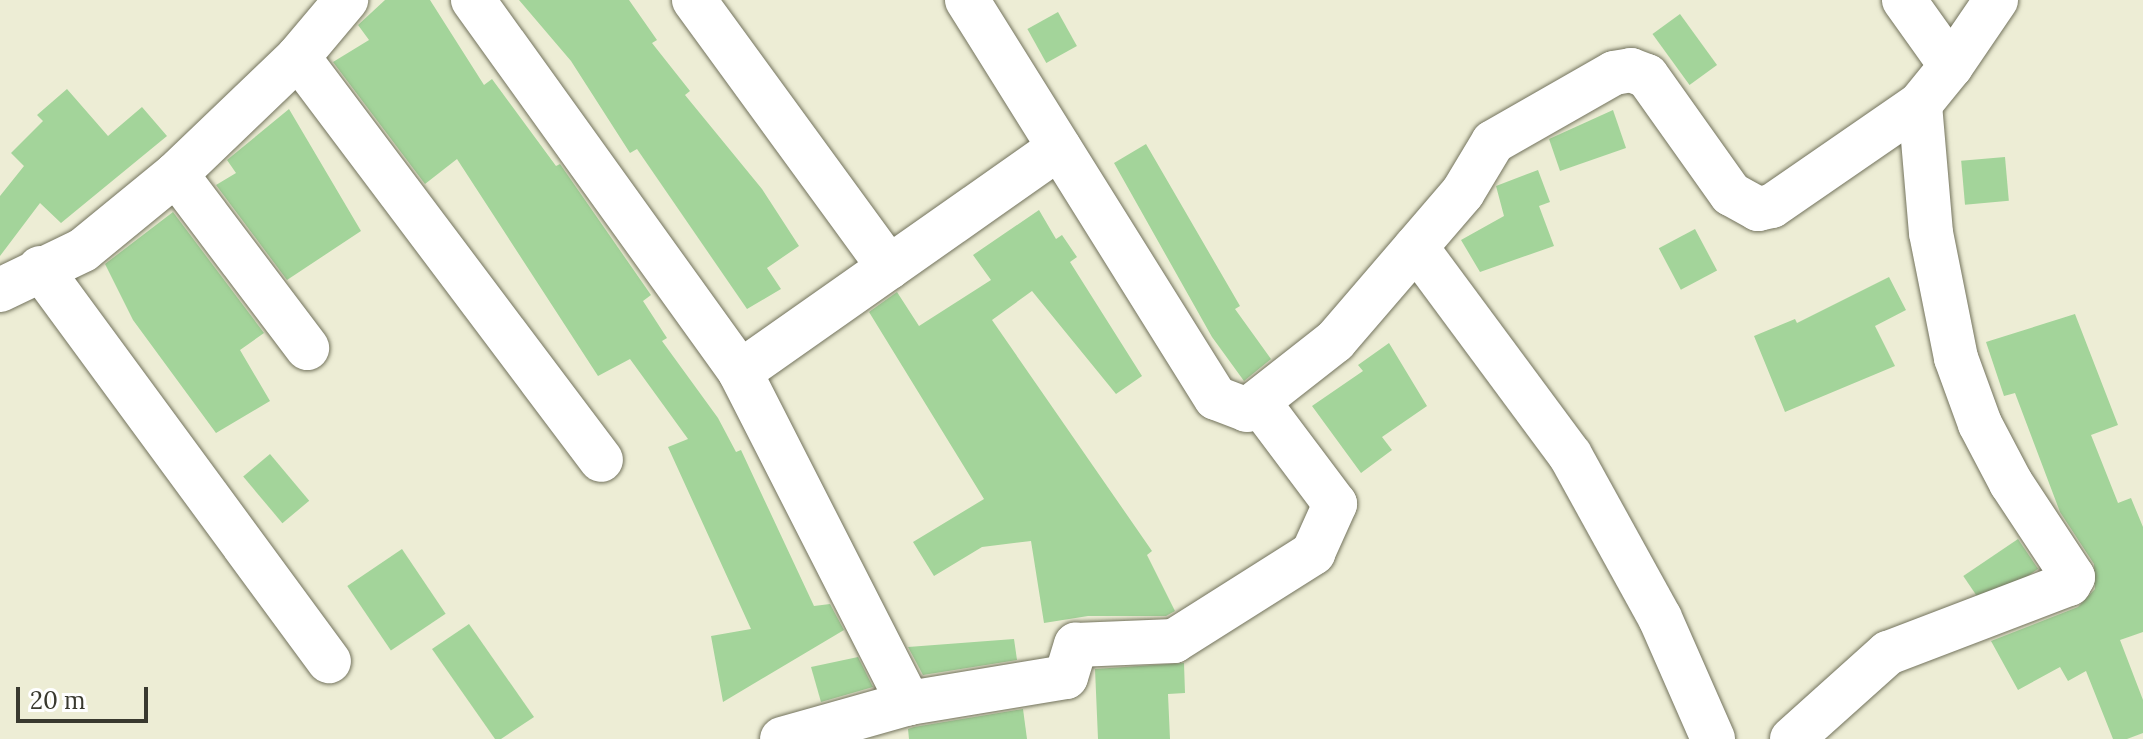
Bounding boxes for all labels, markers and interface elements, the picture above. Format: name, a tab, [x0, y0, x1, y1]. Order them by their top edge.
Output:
scale bar	[20, 671, 152, 721]
text: 20 m	[30, 685, 86, 716]

